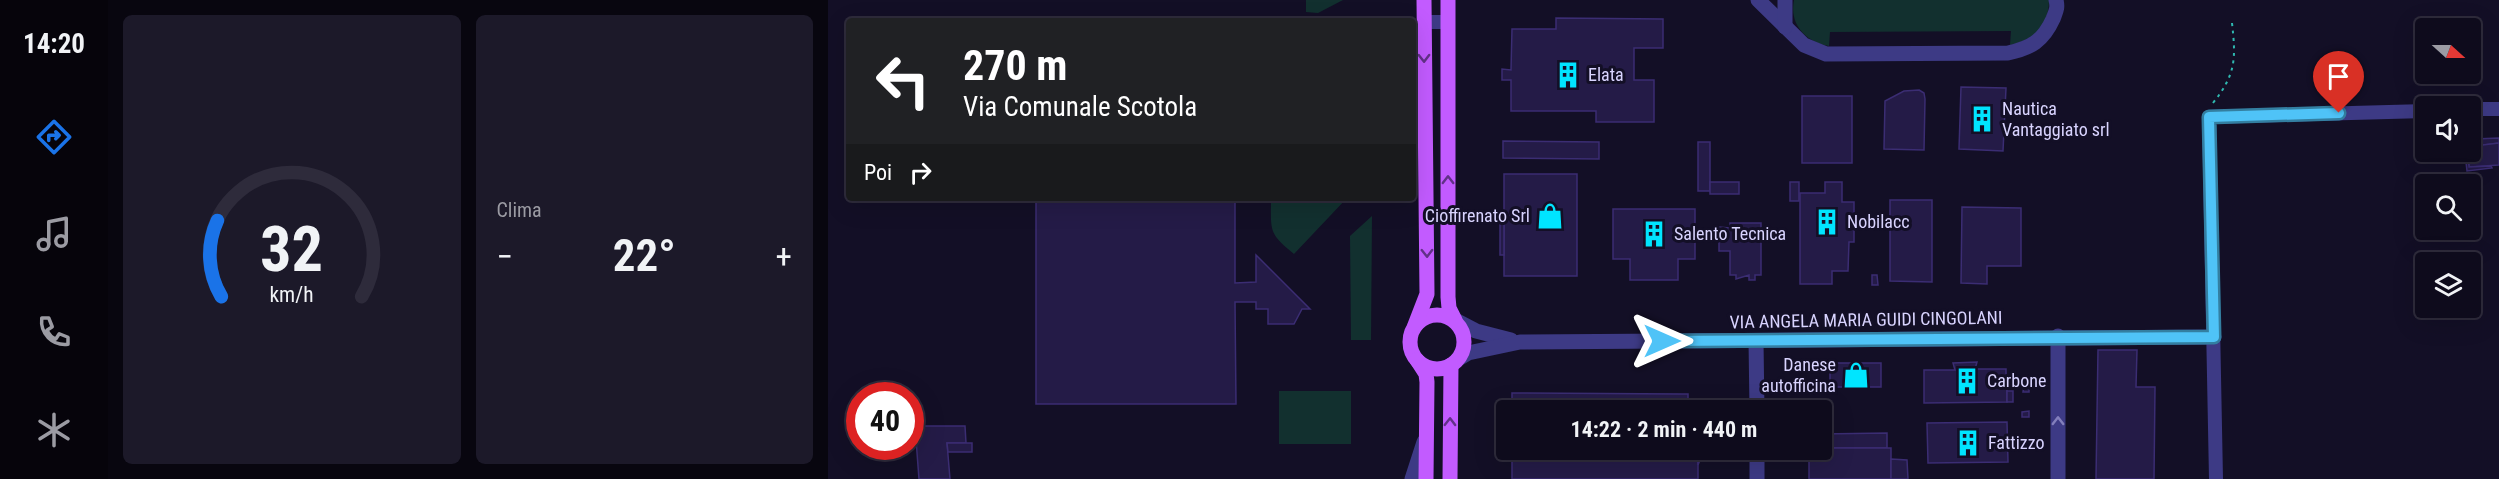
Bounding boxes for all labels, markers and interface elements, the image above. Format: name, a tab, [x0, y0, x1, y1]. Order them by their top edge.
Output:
north arrow	[2415, 18, 2481, 84]
map controls	[2415, 18, 2481, 318]
text: 14:20	[23, 28, 85, 60]
text: 270 m	[963, 41, 1068, 90]
icon: left	[864, 42, 942, 120]
pin	[2313, 51, 2364, 113]
one-way arrow	[1418, 54, 1430, 63]
building icon: Elata	[1553, 60, 1583, 90]
icon: arrive	[2322, 60, 2355, 93]
place label: Elata	[1588, 64, 1624, 85]
text: Via Comunale Scotola	[963, 91, 1197, 123]
button: sound	[2415, 96, 2481, 162]
place label: Nautica Vantaggiato srl	[2002, 98, 2110, 140]
building icon: Nautica Vantaggiato srl	[1967, 104, 1997, 134]
icon: directions	[33, 116, 75, 158]
icon: right	[904, 156, 937, 189]
text: Poi	[864, 160, 892, 185]
button: search	[2415, 174, 2481, 240]
one-way arrow	[1442, 175, 1454, 184]
text: Clima	[497, 198, 542, 222]
shop icon: Cioffirenato Srl	[1535, 201, 1565, 231]
place label: Cioffirenato Srl	[1425, 205, 1530, 226]
building icon: Nobilacc	[1812, 207, 1842, 237]
place label: Nobilacc	[1847, 211, 1910, 232]
icon: music	[33, 213, 75, 255]
text: 32	[260, 213, 323, 286]
building icon: Salento Tecnica	[1639, 219, 1669, 249]
place label: Salento Tecnica	[1674, 223, 1786, 244]
text: 22°	[613, 229, 676, 282]
text: −	[497, 237, 513, 276]
text: +	[776, 237, 792, 276]
one-way arrow	[1420, 249, 1433, 258]
button: layers	[2415, 252, 2481, 318]
text: km/h	[270, 282, 314, 307]
street label: VIA ANGELA MARIA GUIDI CINGOLANI	[1729, 307, 2003, 332]
position arrow	[1630, 309, 1694, 373]
icon: phone	[33, 311, 75, 353]
place label: Danese autofficina	[1761, 354, 1836, 396]
shop icon: Danese autofficina	[1841, 360, 1871, 390]
building icon: Carbone	[1952, 366, 1982, 396]
place label: Carbone	[1987, 370, 2046, 391]
speed limit sign: 40	[846, 382, 924, 460]
icon: climate	[33, 409, 75, 451]
one-way arrow	[2052, 416, 2064, 425]
one-way arrow	[1444, 417, 1457, 426]
text: 14:22 · 2 min · 440 m	[1571, 417, 1757, 442]
building icon: Fattizzo	[1953, 428, 1983, 458]
place label: Fattizzo	[1988, 432, 2044, 453]

